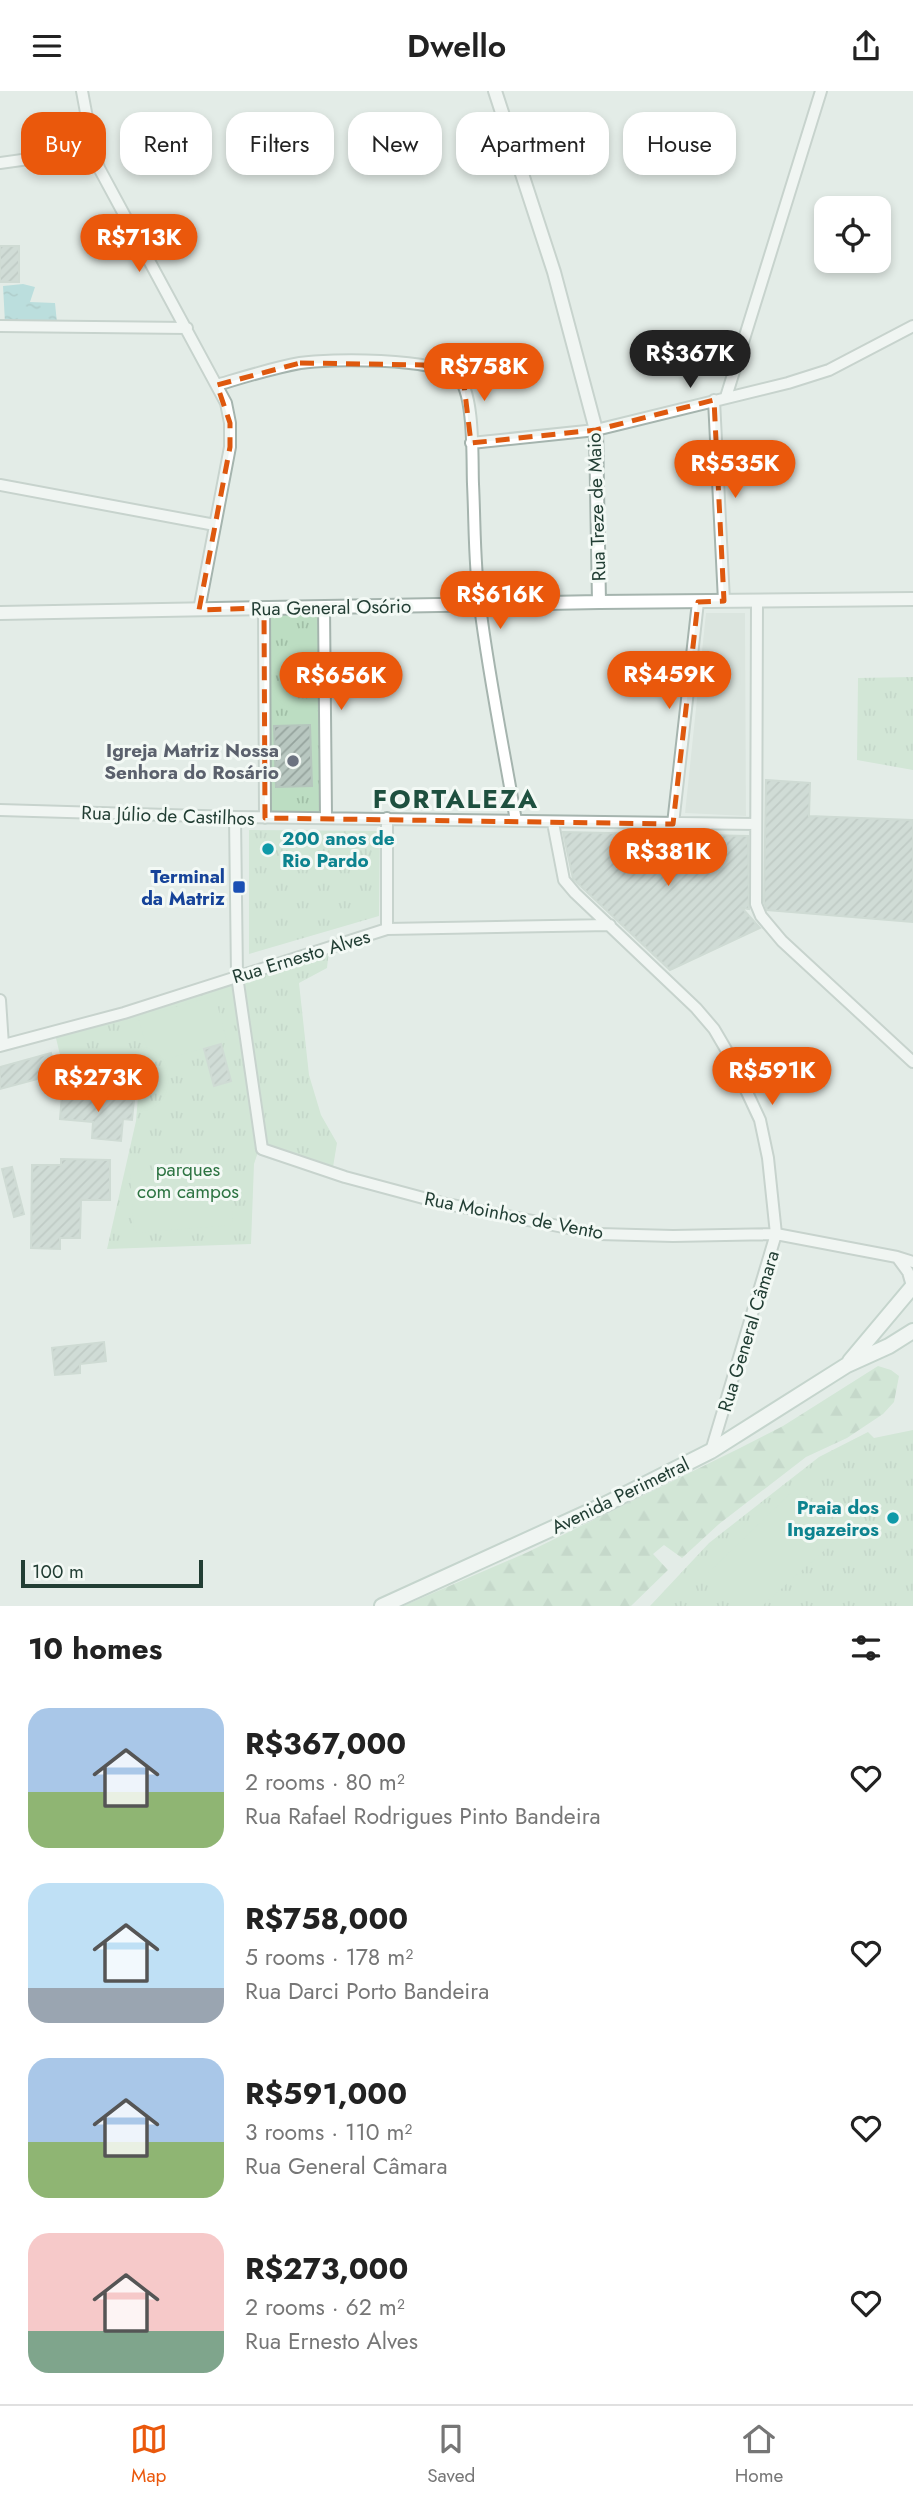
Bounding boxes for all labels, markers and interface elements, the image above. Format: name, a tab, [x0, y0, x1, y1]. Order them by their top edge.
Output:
text: Dwello	[407, 23, 506, 69]
icon: menu	[28, 27, 66, 65]
icon: share	[847, 27, 885, 65]
chip: Buy	[21, 112, 106, 175]
chip: Rent	[120, 112, 212, 175]
chip: Filters	[226, 112, 334, 175]
chip: New	[348, 112, 442, 175]
chip: Apartment	[456, 112, 609, 175]
chip: House	[623, 112, 736, 175]
map controls	[814, 196, 891, 273]
button: locate	[814, 196, 891, 273]
pin: R$713K	[82, 215, 196, 274]
text: R$713K	[96, 220, 182, 254]
pin: R$367K	[633, 331, 747, 390]
text: R$367K	[646, 336, 734, 370]
pin: R$758K	[427, 343, 541, 403]
text: R$758K	[440, 349, 528, 383]
street label: Rua Treze de Maio	[580, 432, 613, 582]
pin: R$535K	[678, 441, 792, 500]
text: R$535K	[690, 446, 780, 480]
pin: R$616K	[443, 571, 557, 631]
text: R$616K	[456, 577, 544, 611]
street label: Rua General Osório	[251, 593, 411, 622]
pin: R$459K	[612, 651, 726, 711]
pin: R$656K	[284, 653, 398, 712]
text: R$459K	[623, 657, 715, 691]
text: R$656K	[296, 658, 386, 692]
place label: Igreja Matriz Nossa Senhora do Rosário	[104, 737, 279, 786]
marker: Igreja Matriz Nossa Senhora do Rosário	[285, 753, 301, 769]
district label: FORTALEZA	[373, 780, 539, 818]
street label: Rua Júlio de Castilhos	[81, 799, 255, 832]
place label: 200 anos de Rio Pardo	[282, 825, 395, 874]
pin: R$381K	[611, 829, 725, 888]
text: R$381K	[625, 834, 711, 868]
marker: 200 anos de Rio Pardo	[260, 841, 276, 857]
place label: Terminal da Matriz	[141, 863, 225, 912]
marker: Terminal da Matriz	[231, 879, 247, 895]
street label: Rua Ernesto Alves	[229, 923, 374, 990]
pin: R$591K	[715, 1047, 829, 1107]
text: R$591K	[728, 1053, 816, 1087]
pin: R$273K	[41, 1055, 155, 1114]
text: R$273K	[54, 1060, 142, 1094]
park label: parques com campos	[137, 1156, 239, 1205]
street label: Rua Moinhos de Vento	[422, 1185, 606, 1246]
street label: Rua General Câmara	[711, 1247, 786, 1415]
street label: Avenida Perimetral	[547, 1450, 694, 1541]
place label: Praia dos Ingazeiros	[787, 1494, 879, 1543]
marker: Praia dos Ingazeiros	[885, 1510, 901, 1526]
scale bar	[21, 1557, 203, 1589]
text: 100 m	[32, 1558, 84, 1585]
text: 10 homes	[28, 1627, 162, 1670]
icon: filters	[847, 1629, 885, 1667]
text: R$367,000	[245, 1722, 406, 1765]
icon: home	[84, 1736, 168, 1820]
icon: heart	[847, 1759, 885, 1797]
text: 2 rooms · 80 m²	[245, 1765, 405, 1799]
text: Rua Rafael Rodrigues Pinto Bandeira	[245, 1799, 601, 1833]
text: R$758,000	[245, 1897, 408, 1940]
icon: home	[84, 1911, 168, 1995]
icon: heart	[847, 1934, 885, 1972]
text: 5 rooms · 178 m²	[245, 1940, 413, 1974]
text: Rua Darci Porto Bandeira	[245, 1974, 489, 2008]
text: R$591,000	[245, 2072, 407, 2115]
icon: home	[84, 2086, 168, 2170]
icon: heart	[847, 2109, 885, 2147]
text: 3 rooms · 110 m²	[245, 2115, 412, 2149]
text: Rua General Câmara	[245, 2149, 448, 2183]
text: R$273,000	[245, 2247, 408, 2290]
icon: home	[84, 2261, 168, 2345]
icon: heart	[847, 2284, 885, 2322]
text: 2 rooms · 62 m²	[245, 2290, 405, 2324]
text: Rua Ernesto Alves	[245, 2324, 418, 2358]
tab: Map	[130, 2420, 168, 2489]
tab: Saved	[427, 2420, 475, 2489]
tab: Home	[735, 2420, 783, 2489]

